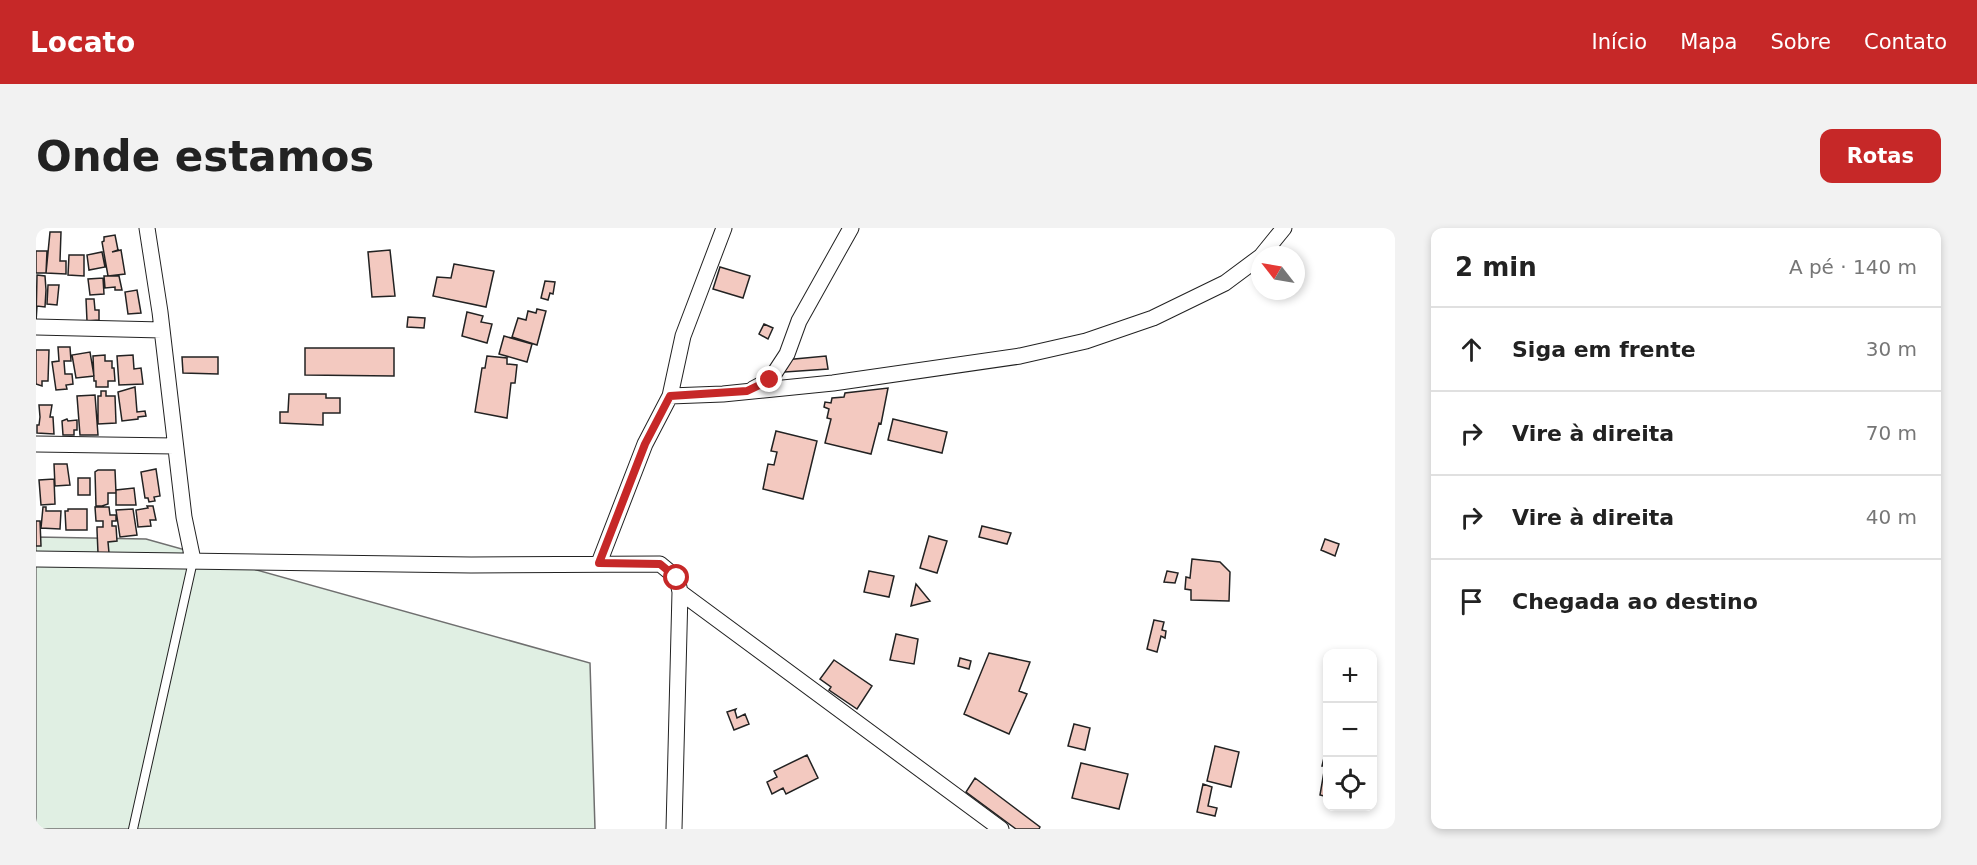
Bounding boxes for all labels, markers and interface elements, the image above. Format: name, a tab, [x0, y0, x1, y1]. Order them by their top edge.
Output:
text: Locato	[30, 26, 135, 59]
text: Início	[1592, 30, 1647, 54]
text: Mapa	[1680, 30, 1737, 54]
text: Sobre	[1770, 30, 1831, 54]
text: Contato	[1864, 30, 1947, 54]
button: Rotas	[1820, 129, 1941, 183]
text: Onde estamos	[36, 132, 374, 181]
north arrow	[1251, 246, 1305, 300]
text: 2 min	[1455, 252, 1537, 282]
text: A pé · 140 m	[1789, 255, 1917, 279]
icon: ahead	[1455, 333, 1488, 366]
text: Siga em frente	[1512, 337, 1696, 362]
text: 30 m	[1866, 337, 1917, 361]
route end	[756, 366, 782, 392]
icon: right	[1455, 417, 1488, 450]
text: Vire à direita	[1512, 421, 1674, 446]
text: 70 m	[1866, 421, 1917, 445]
icon: right	[1455, 501, 1488, 534]
text: Vire à direita	[1512, 505, 1674, 530]
text: 40 m	[1866, 505, 1917, 529]
route start	[663, 564, 689, 590]
icon: arrive	[1455, 585, 1488, 618]
text: Chegada ao destino	[1512, 589, 1758, 614]
map controls	[1323, 649, 1377, 811]
button: +	[1323, 649, 1377, 703]
button: −	[1323, 703, 1377, 757]
button: locate	[1323, 757, 1377, 811]

